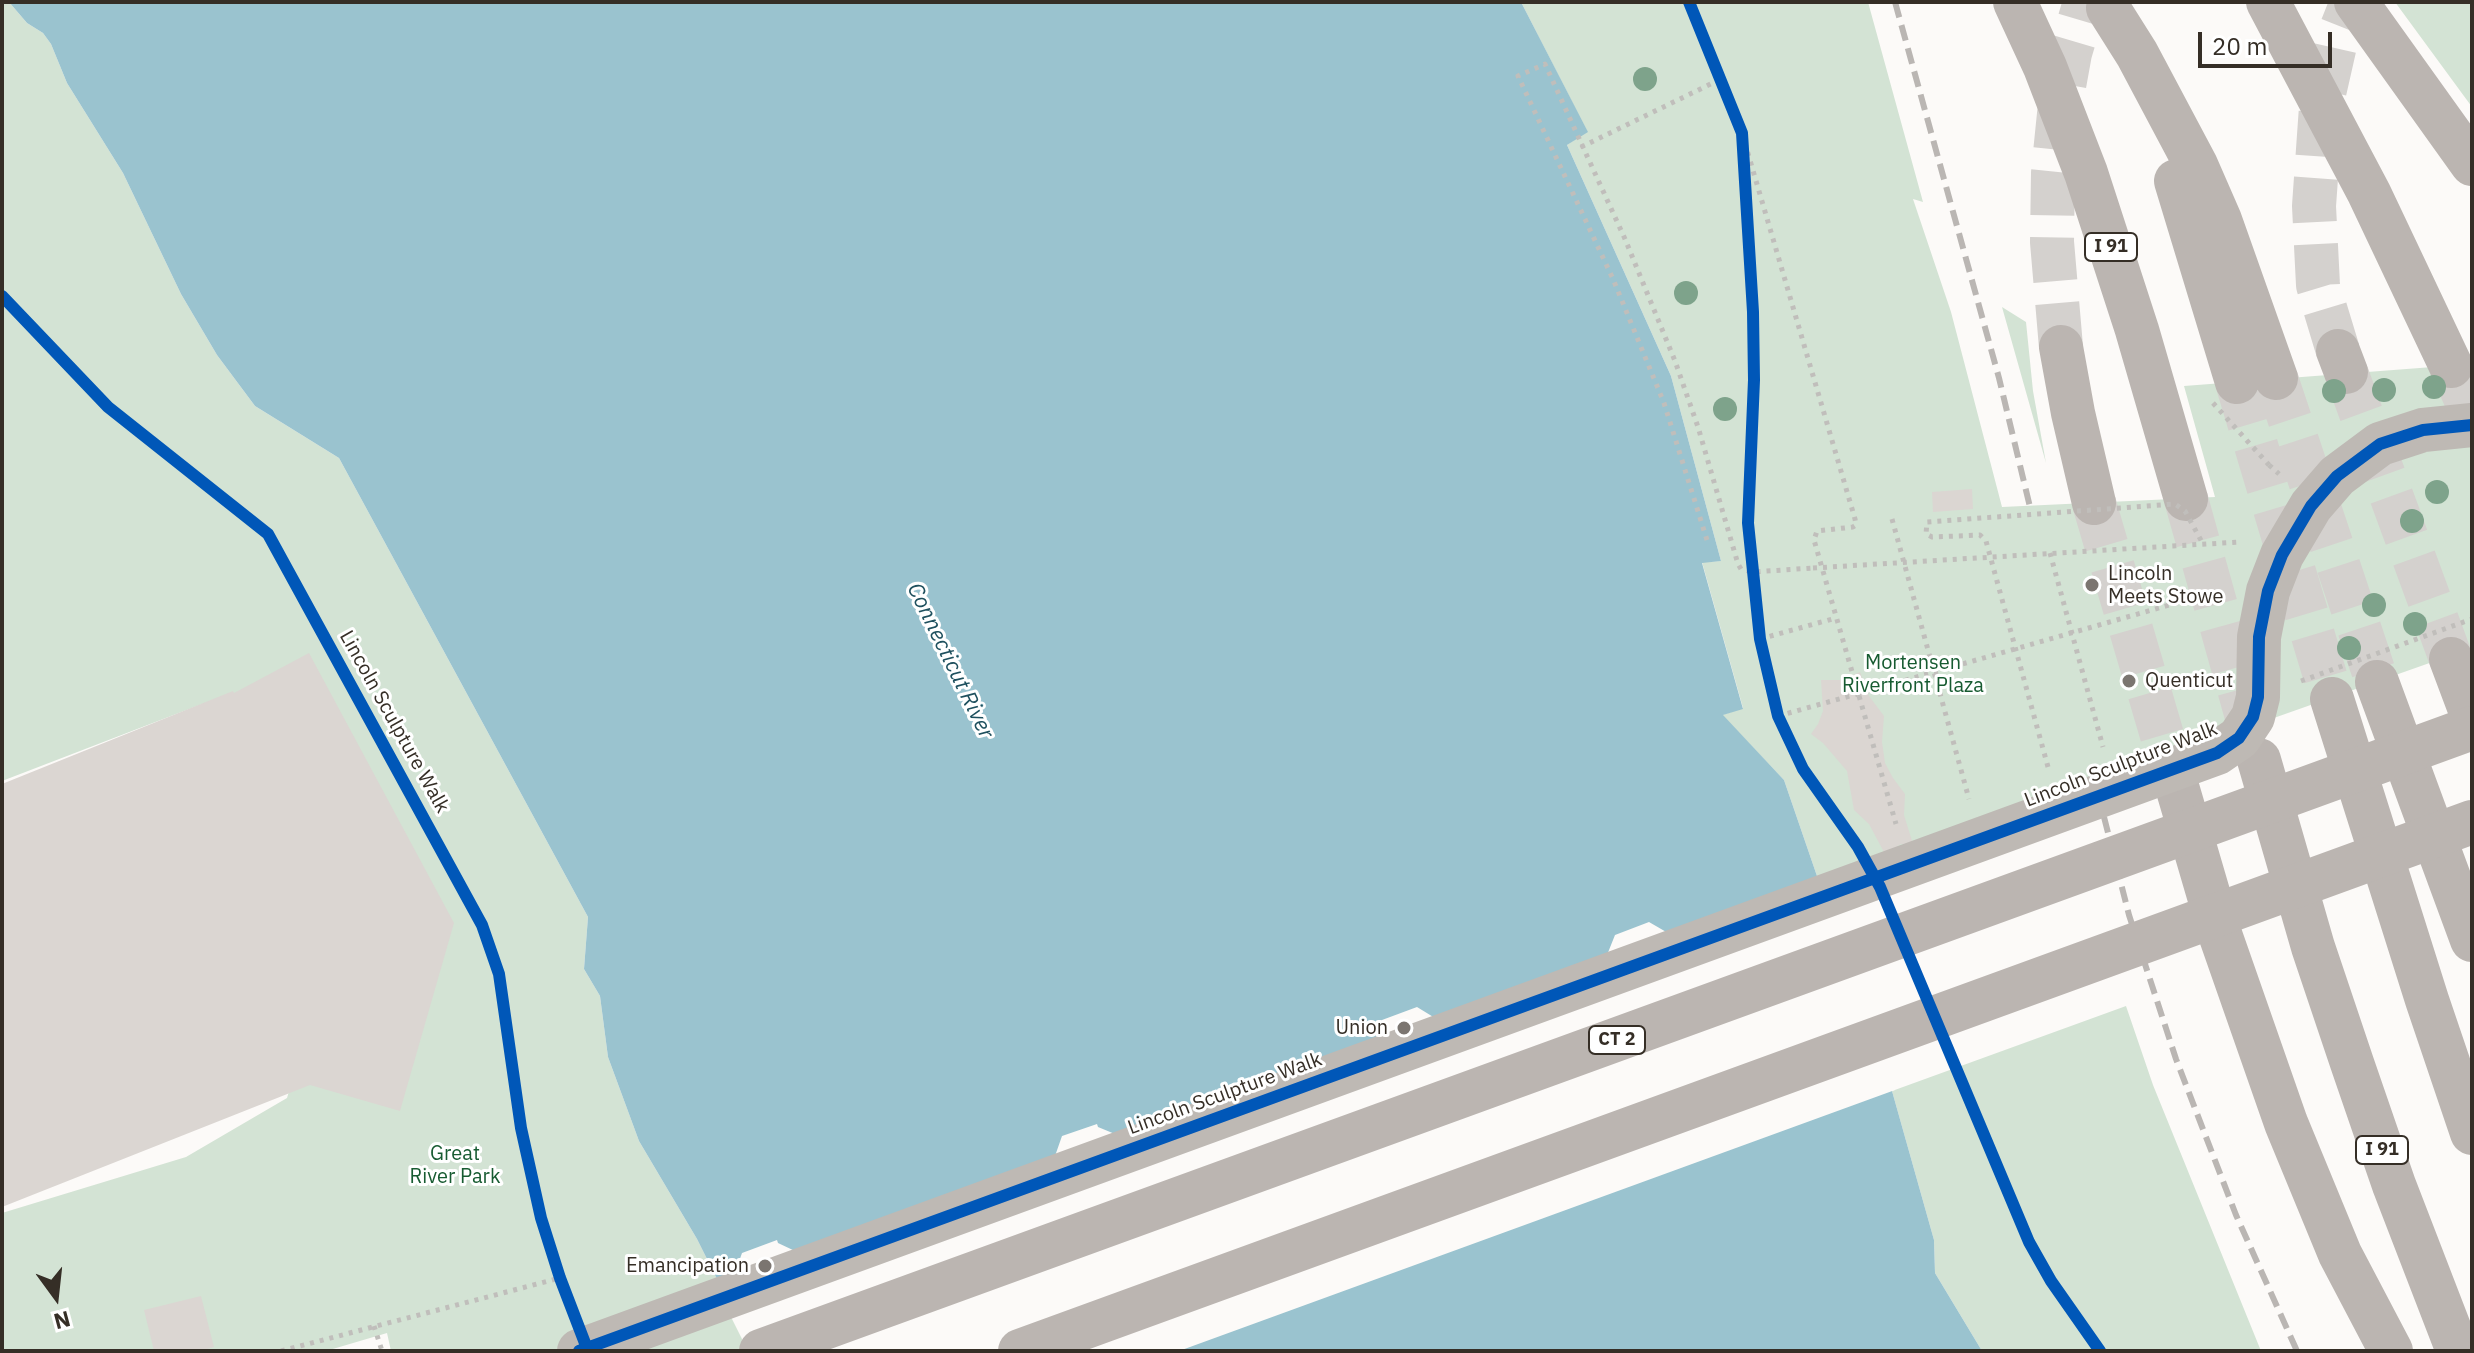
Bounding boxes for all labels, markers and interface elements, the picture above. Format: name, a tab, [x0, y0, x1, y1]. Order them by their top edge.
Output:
scale bar	[2202, 16, 2336, 66]
text: 20 m	[2212, 30, 2267, 62]
road number: I 91	[2085, 233, 2137, 261]
place label: Lincoln Meets Stowe	[2108, 562, 2224, 609]
marker: Lincoln Meets Stowe	[2083, 576, 2101, 594]
water label: Connecticut River	[901, 579, 999, 743]
street label: Lincoln Sculpture Walk	[334, 627, 454, 817]
park label: Mortensen Riverfront Plaza	[1842, 651, 1984, 698]
place label: Quenticut	[2145, 669, 2233, 693]
marker: Quenticut	[2120, 672, 2138, 690]
street label: Lincoln Sculpture Walk	[2021, 717, 2221, 813]
place label: Union	[1336, 1016, 1388, 1040]
marker: Union	[1395, 1019, 1413, 1037]
road number: CT 2	[1589, 1026, 1645, 1054]
street label: Lincoln Sculpture Walk	[1125, 1048, 1325, 1140]
road number: I 91	[2356, 1136, 2408, 1164]
park label: Great River Park	[410, 1142, 500, 1189]
place label: Emancipation	[626, 1254, 749, 1278]
north arrow	[16, 1257, 96, 1337]
marker: Emancipation	[756, 1257, 774, 1275]
text: N	[51, 1305, 74, 1337]

